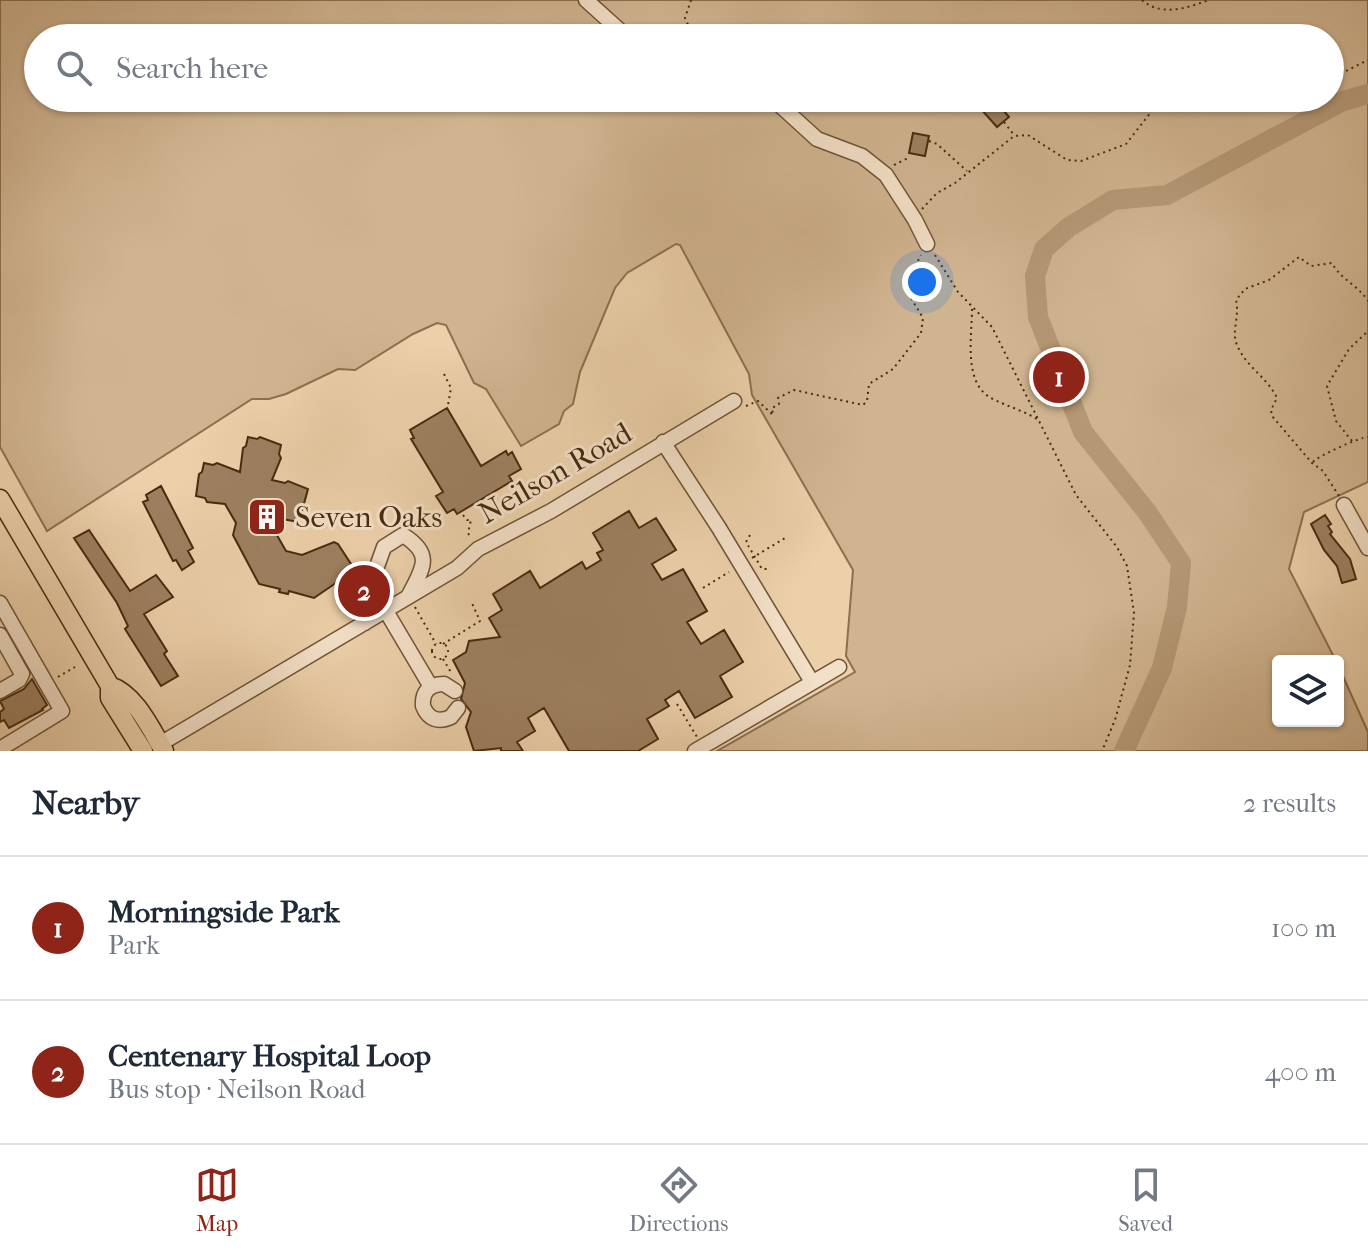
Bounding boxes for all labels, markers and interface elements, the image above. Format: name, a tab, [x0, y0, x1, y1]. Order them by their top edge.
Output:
search box	[24, 24, 1344, 112]
icon: search	[52, 46, 96, 90]
text: Search here	[116, 51, 268, 86]
your location	[902, 262, 942, 302]
pin: 1	[1033, 347, 1085, 407]
street label: Neilson Road	[472, 415, 639, 531]
building icon: Seven Oaks	[246, 496, 288, 538]
place label: Seven Oaks	[295, 500, 442, 535]
pin: 2	[338, 561, 390, 621]
map controls	[1272, 655, 1344, 727]
button: layers	[1272, 655, 1344, 727]
text: Nearby	[32, 783, 139, 823]
text: 2 results	[1243, 788, 1336, 819]
text: Morningside Park	[108, 895, 340, 930]
text: 1	[53, 913, 63, 944]
text: 100 m	[1271, 913, 1336, 944]
text: Park	[108, 930, 160, 961]
text: Centenary Hospital Loop	[108, 1039, 431, 1074]
text: 2	[51, 1057, 65, 1088]
text: 400 m	[1265, 1057, 1336, 1088]
text: Bus stop · Neilson Road	[108, 1074, 366, 1105]
tab: Map	[195, 1163, 239, 1237]
tab: Directions	[629, 1163, 728, 1237]
tab: Saved	[1118, 1163, 1173, 1237]

